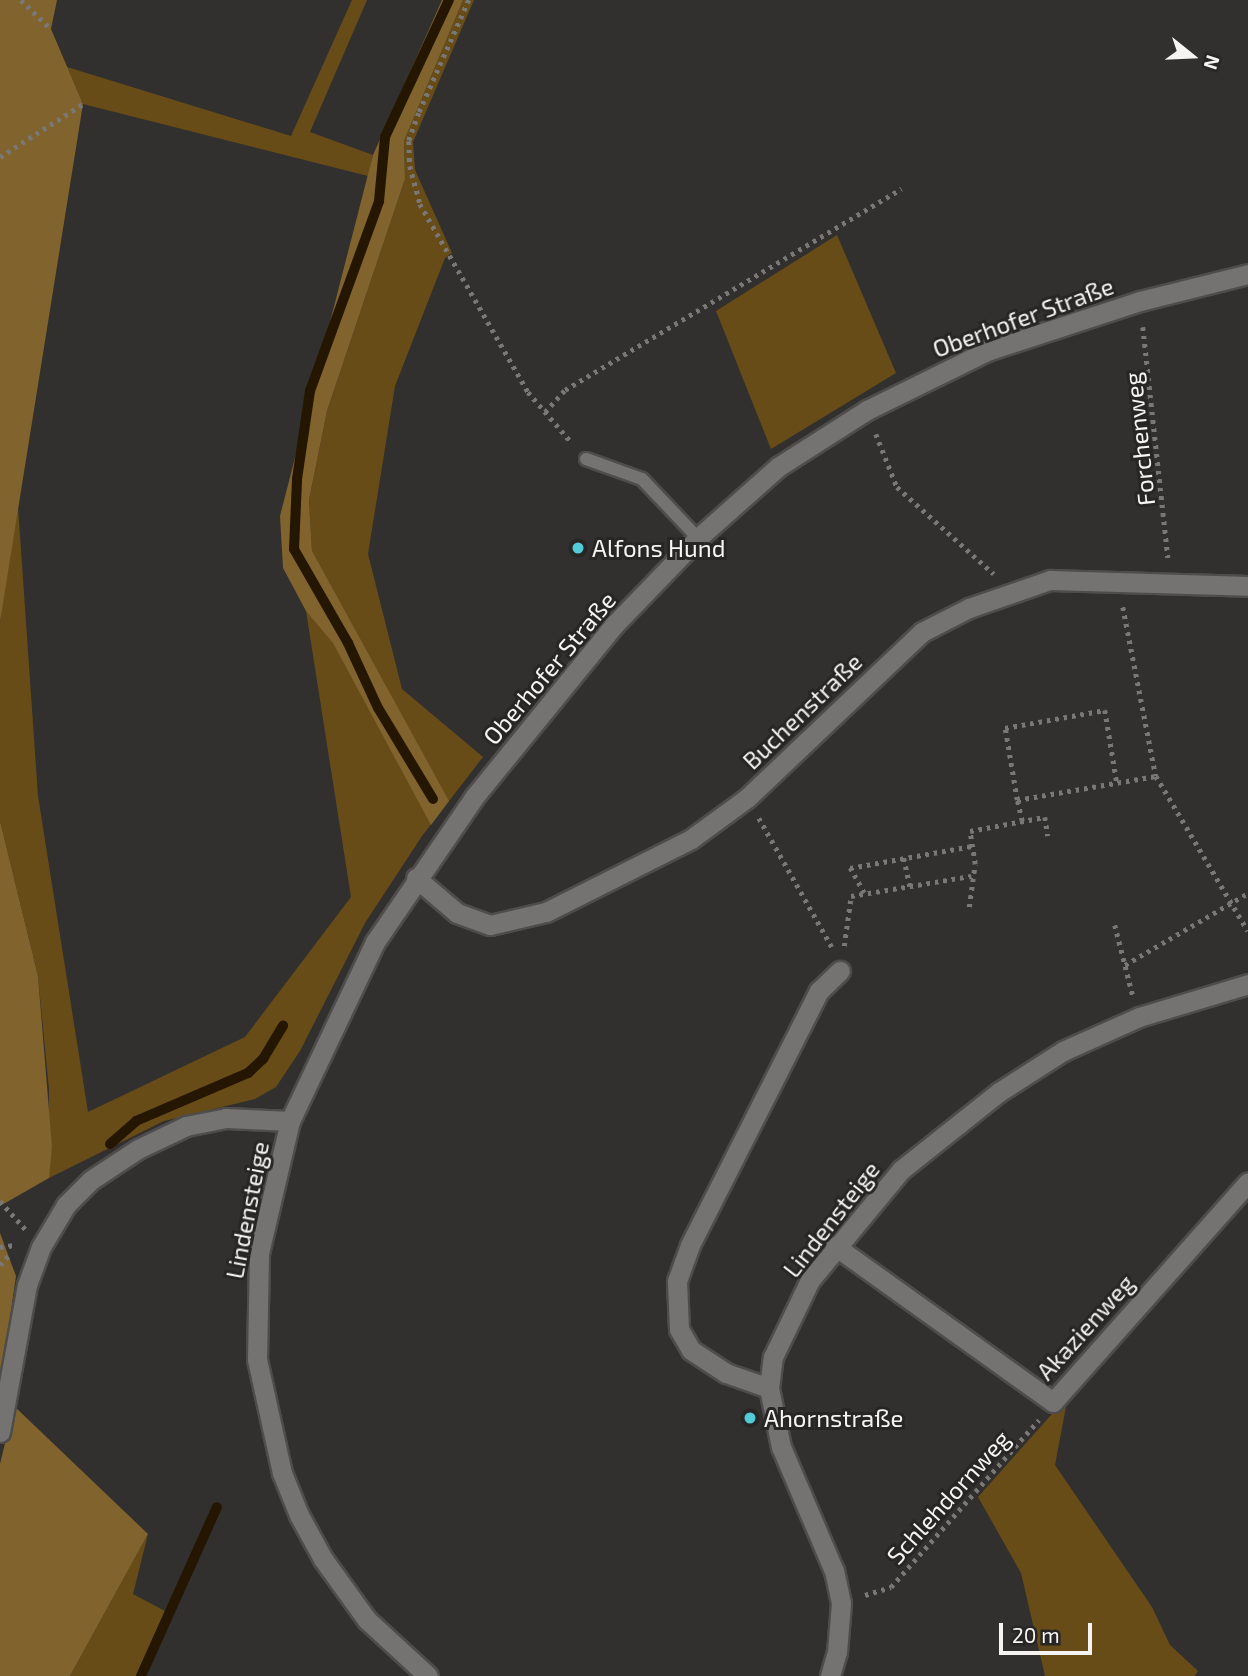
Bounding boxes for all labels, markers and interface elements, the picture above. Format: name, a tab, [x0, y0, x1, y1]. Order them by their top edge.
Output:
north arrow	[1157, 21, 1227, 91]
text: N	[1199, 53, 1226, 73]
street label: Oberhofer Straße	[928, 271, 1118, 363]
street label: Forchenweg	[1118, 371, 1160, 507]
place label: Alfons Hund	[592, 534, 725, 562]
marker: Alfons Hund	[570, 540, 586, 556]
street label: Oberhofer Straße	[477, 586, 621, 750]
street label: Buchenstraße	[737, 647, 867, 775]
street label: Lindensteige	[220, 1139, 274, 1281]
street label: Lindensteige	[777, 1155, 885, 1283]
street label: Akazienweg	[1030, 1269, 1140, 1385]
place label: Ahornstraße	[764, 1404, 903, 1432]
marker: Ahornstraße	[742, 1410, 758, 1426]
street label: Schlehdornweg	[880, 1424, 1016, 1570]
scale bar	[1003, 1610, 1096, 1654]
text: 20 m	[1012, 1622, 1060, 1647]

